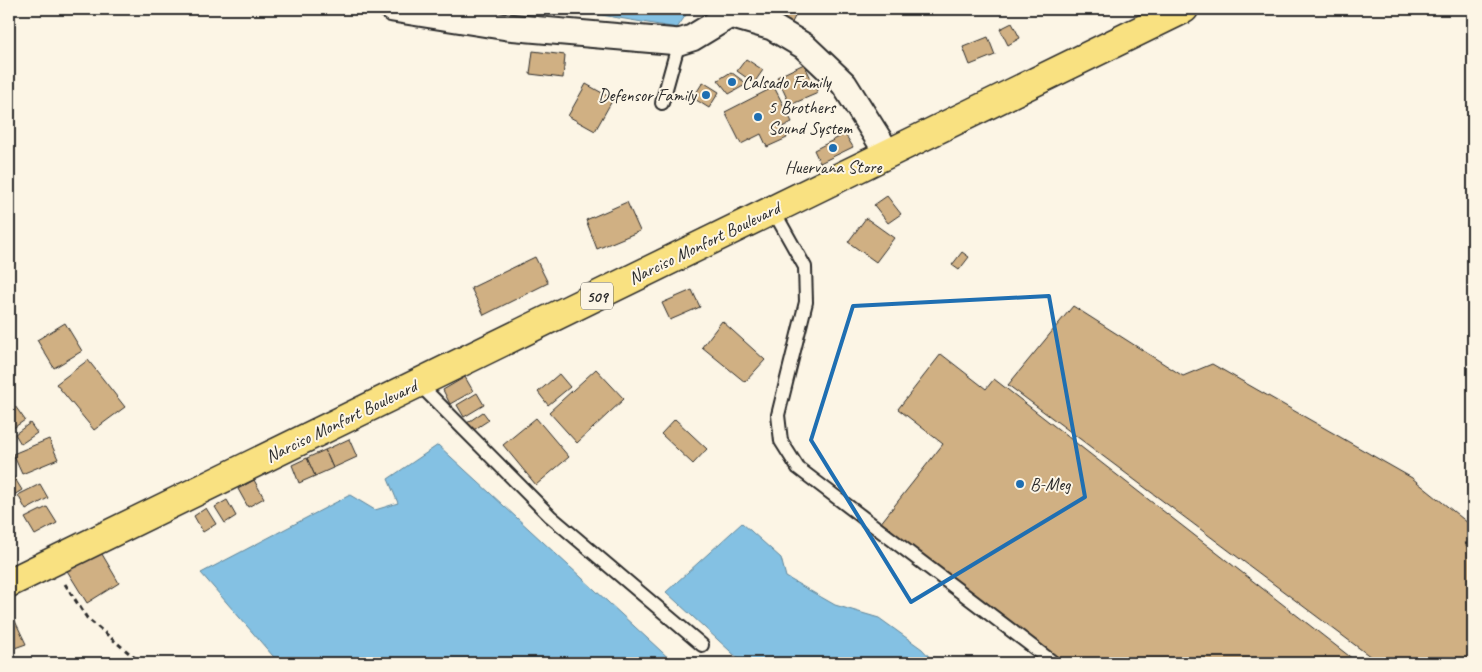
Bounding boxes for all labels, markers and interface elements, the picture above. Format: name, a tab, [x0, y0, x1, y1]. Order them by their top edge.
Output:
place label: Calsado Family	[742, 71, 833, 93]
marker: Calsado Family	[726, 76, 738, 88]
place label: Defensor Family	[598, 84, 698, 106]
marker: Defensor Family	[700, 89, 712, 101]
place label: 5 Brothers Sound System	[768, 96, 853, 139]
marker: 5 Brothers Sound System	[752, 111, 764, 123]
marker: Huervana Store	[827, 142, 839, 154]
place label: Huervana Store	[785, 156, 882, 178]
street label: Narciso Monfort Boulevard	[625, 196, 786, 289]
road number: 509	[581, 282, 613, 310]
street label: Narciso Monfort Boulevard	[262, 374, 423, 467]
place label: B-Meg	[1030, 473, 1072, 495]
marker: B-Meg	[1014, 478, 1026, 490]

